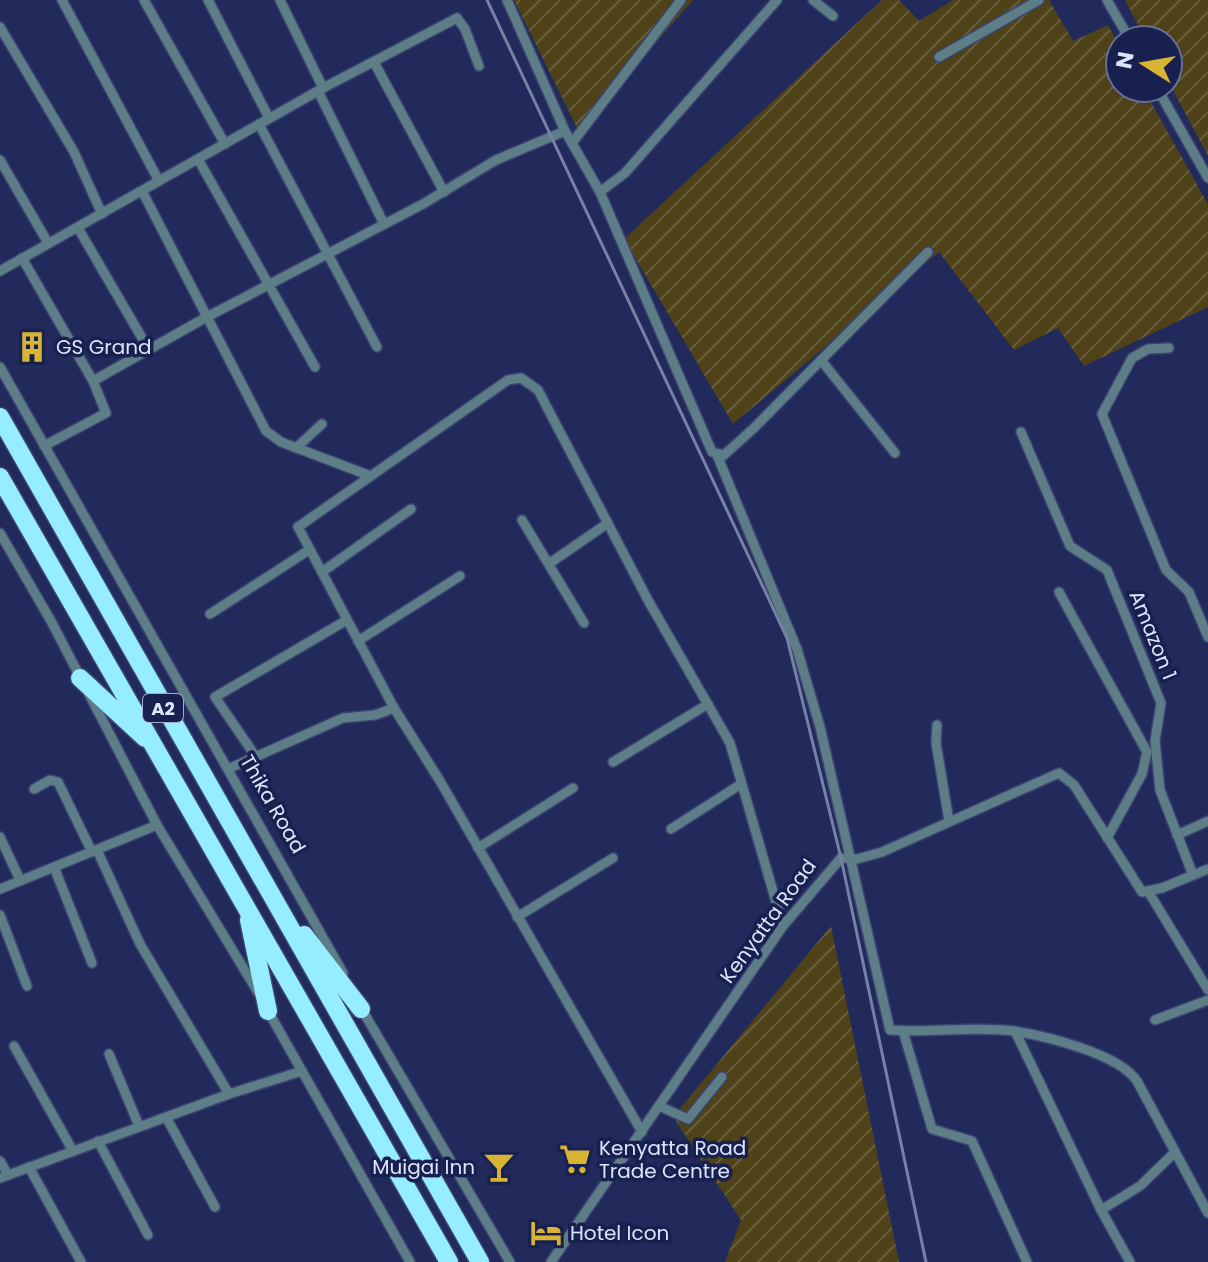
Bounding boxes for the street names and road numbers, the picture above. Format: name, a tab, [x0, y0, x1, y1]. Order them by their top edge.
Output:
street label: Amazon 1	[1122, 586, 1184, 684]
road number: A2	[143, 694, 183, 722]
street label: Thika Road	[233, 749, 313, 859]
street label: Kenyatta Road	[713, 853, 823, 989]

